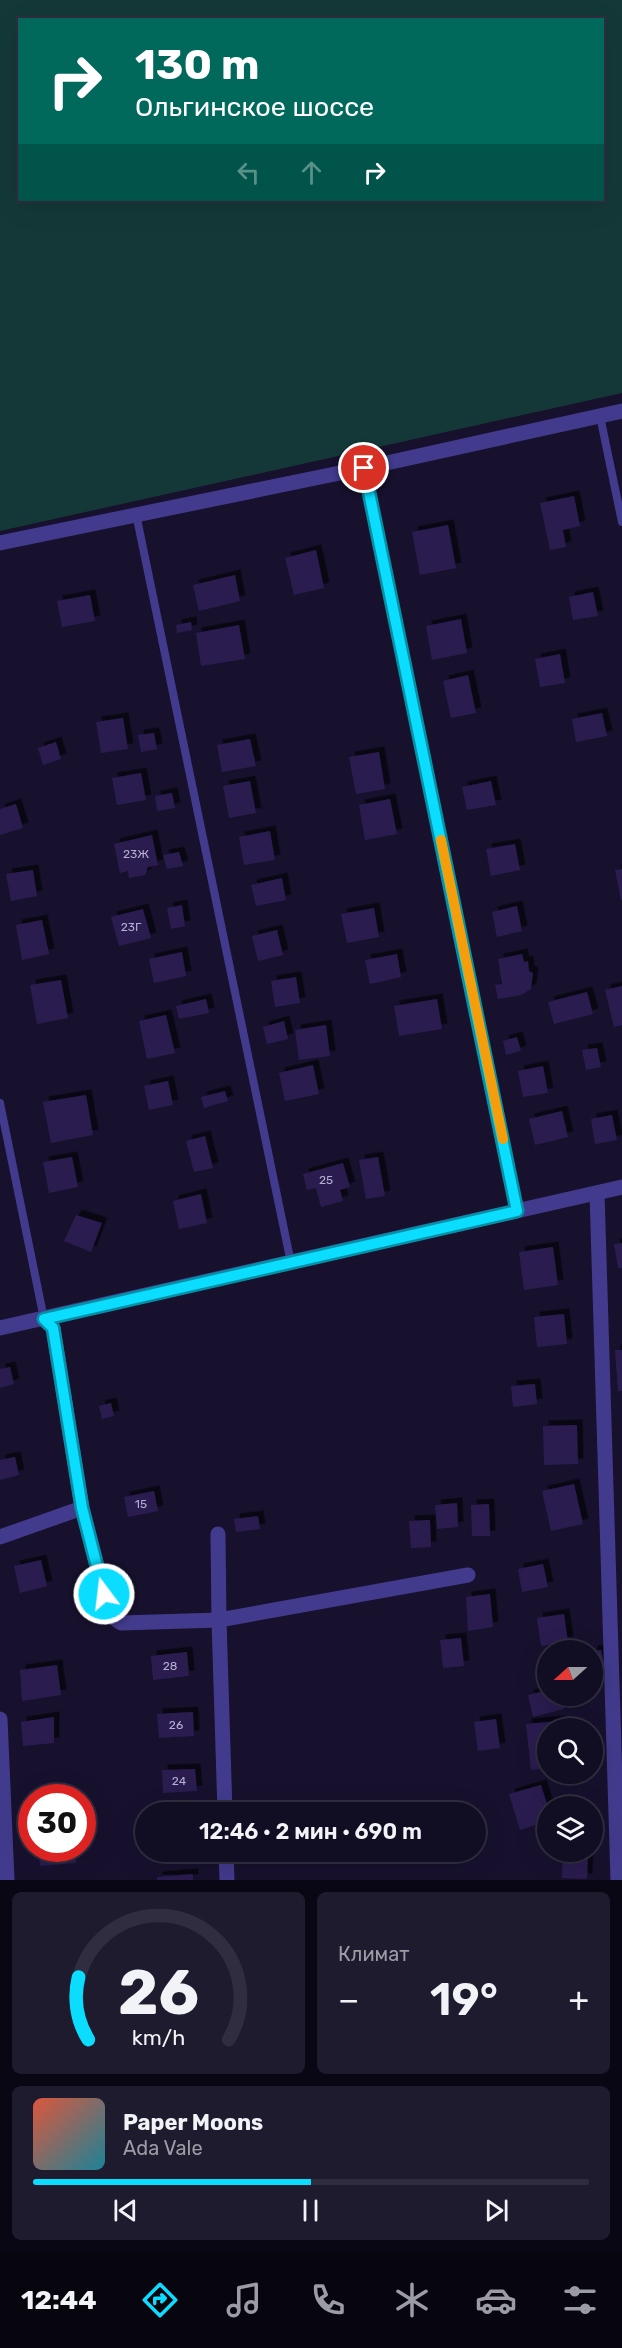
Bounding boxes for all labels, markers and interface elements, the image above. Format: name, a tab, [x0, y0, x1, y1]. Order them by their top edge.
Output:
text: 130 m	[135, 40, 260, 90]
icon: right	[36, 42, 114, 120]
text: Ольгинское шоссе	[135, 91, 374, 123]
icon: left	[232, 156, 265, 189]
icon: ahead	[295, 156, 328, 189]
icon: right	[358, 156, 391, 189]
pin	[338, 442, 389, 493]
icon: arrive	[347, 451, 380, 484]
house number: 23Ж	[123, 847, 149, 861]
house number: 23Г	[121, 920, 142, 934]
house number: 25	[319, 1173, 333, 1187]
house number: 15	[135, 1497, 147, 1511]
position arrow	[72, 1562, 136, 1626]
north arrow	[537, 1640, 603, 1706]
map controls	[537, 1640, 603, 1862]
house number: 28	[163, 1659, 177, 1673]
house number: 26	[169, 1718, 183, 1732]
button: search	[537, 1718, 603, 1784]
house number: 24	[172, 1774, 187, 1788]
speed limit sign: 30	[18, 1784, 96, 1862]
button: layers	[537, 1796, 603, 1862]
text: 12:46 · 2 мин · 690 m	[199, 1818, 422, 1845]
text: Климат	[338, 1942, 410, 1966]
text: 26	[118, 1956, 199, 2030]
text: 19°	[430, 1973, 498, 2026]
text: −	[338, 1980, 359, 2019]
text: +	[568, 1980, 589, 2019]
text: km/h	[132, 2025, 185, 2050]
text: Paper Moons	[123, 2109, 263, 2136]
text: Ada Vale	[123, 2136, 203, 2160]
icon: previous	[109, 2194, 142, 2227]
icon: pause	[294, 2194, 327, 2227]
icon: next	[480, 2194, 513, 2227]
icon: directions	[139, 2279, 181, 2321]
icon: music	[223, 2279, 265, 2321]
icon: phone	[307, 2279, 349, 2321]
icon: climate	[391, 2279, 433, 2321]
icon: car	[475, 2279, 517, 2321]
icon: filters	[559, 2279, 601, 2321]
text: 12:44	[21, 2284, 97, 2316]

